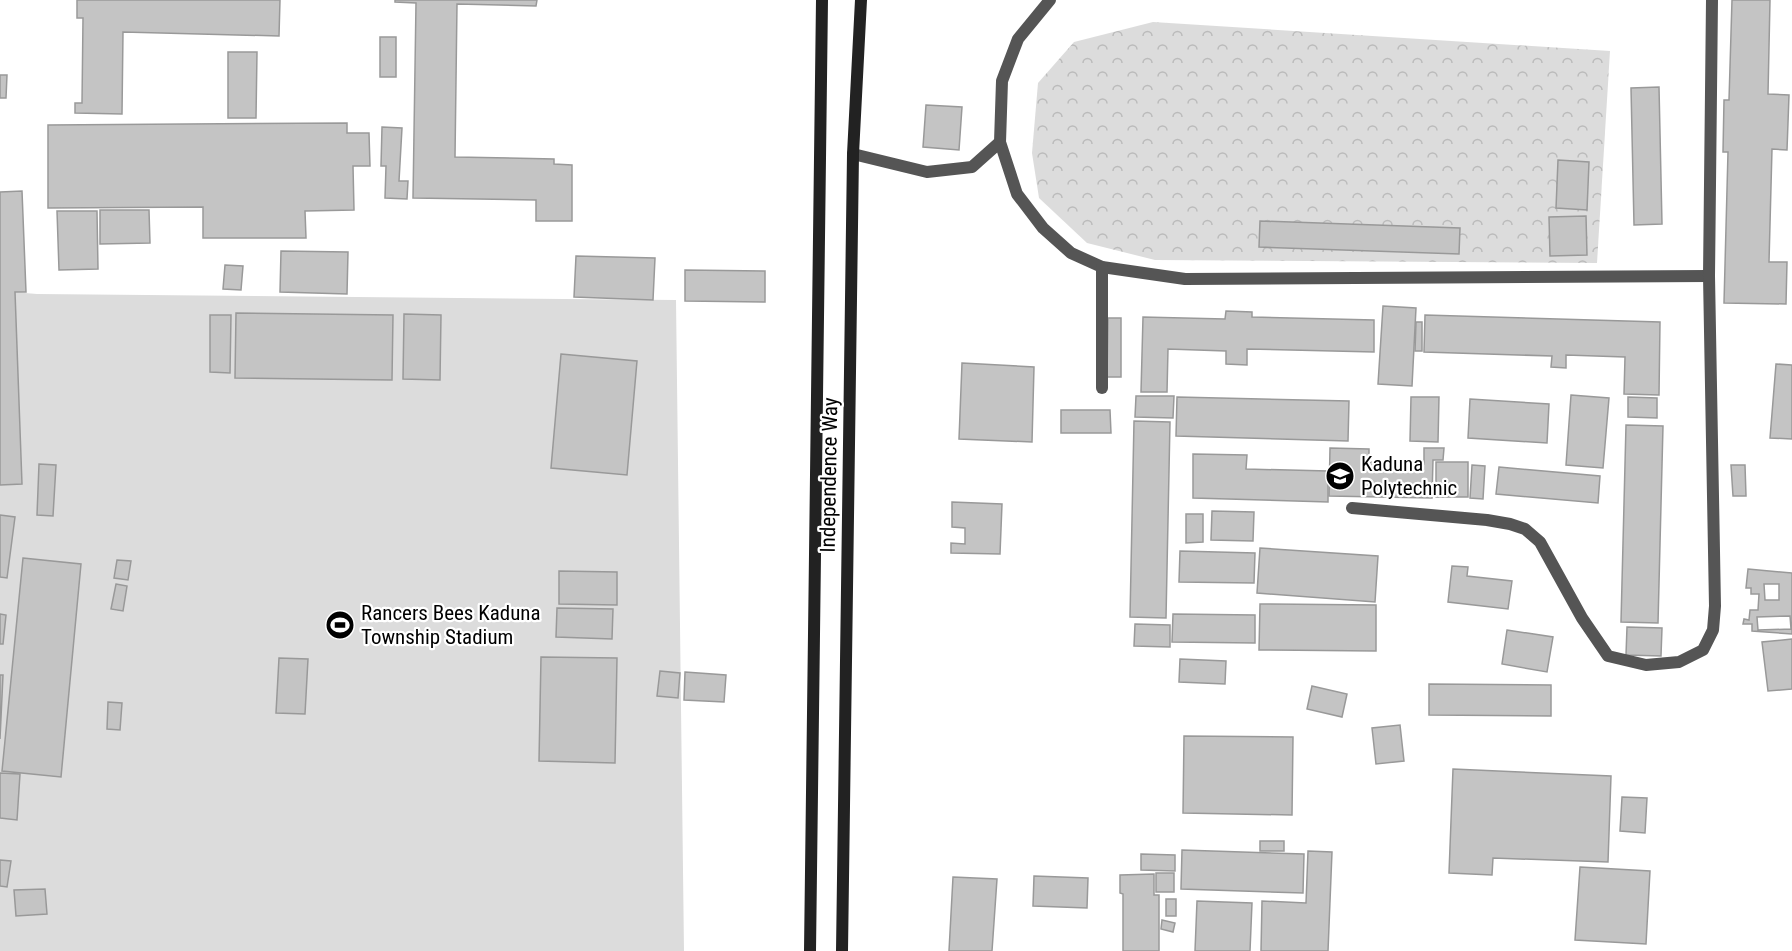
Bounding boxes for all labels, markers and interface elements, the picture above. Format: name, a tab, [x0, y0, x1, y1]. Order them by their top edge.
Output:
street label: Independence Way	[816, 397, 842, 553]
place label: Kaduna Polytechnic	[1361, 452, 1457, 500]
school or university icon: Kaduna Polytechnic	[1324, 460, 1356, 492]
place label: Rancers Bees Kaduna Township Stadium	[361, 601, 541, 649]
sports icon: Rancers Bees Kaduna Township Stadium	[324, 609, 356, 641]

